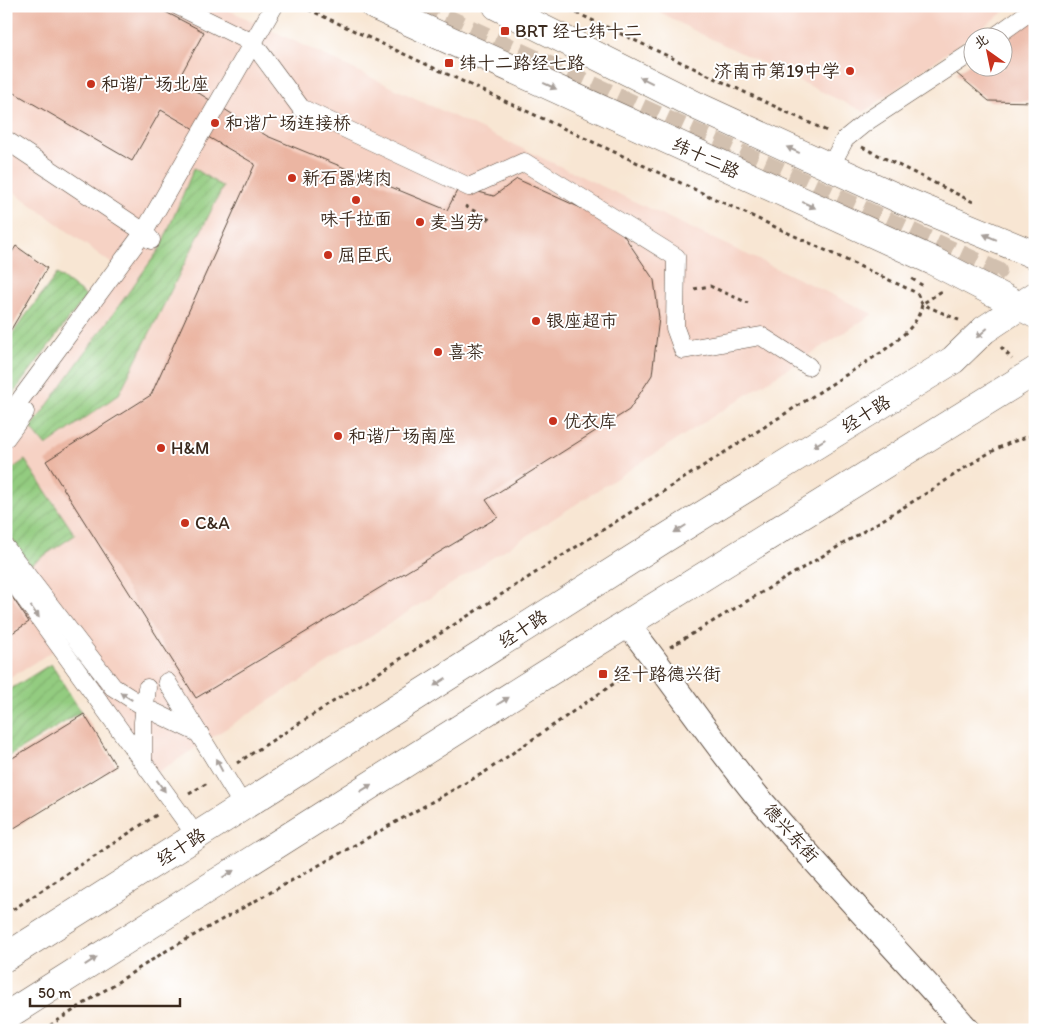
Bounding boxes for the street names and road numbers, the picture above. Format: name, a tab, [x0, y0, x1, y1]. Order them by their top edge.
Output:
street label: 纬十二路	[669, 133, 743, 183]
street label: 经十路	[837, 390, 895, 438]
street label: 经十路	[494, 605, 552, 653]
street label: 德兴东街	[759, 799, 823, 867]
street label: 经十路	[152, 823, 210, 871]

